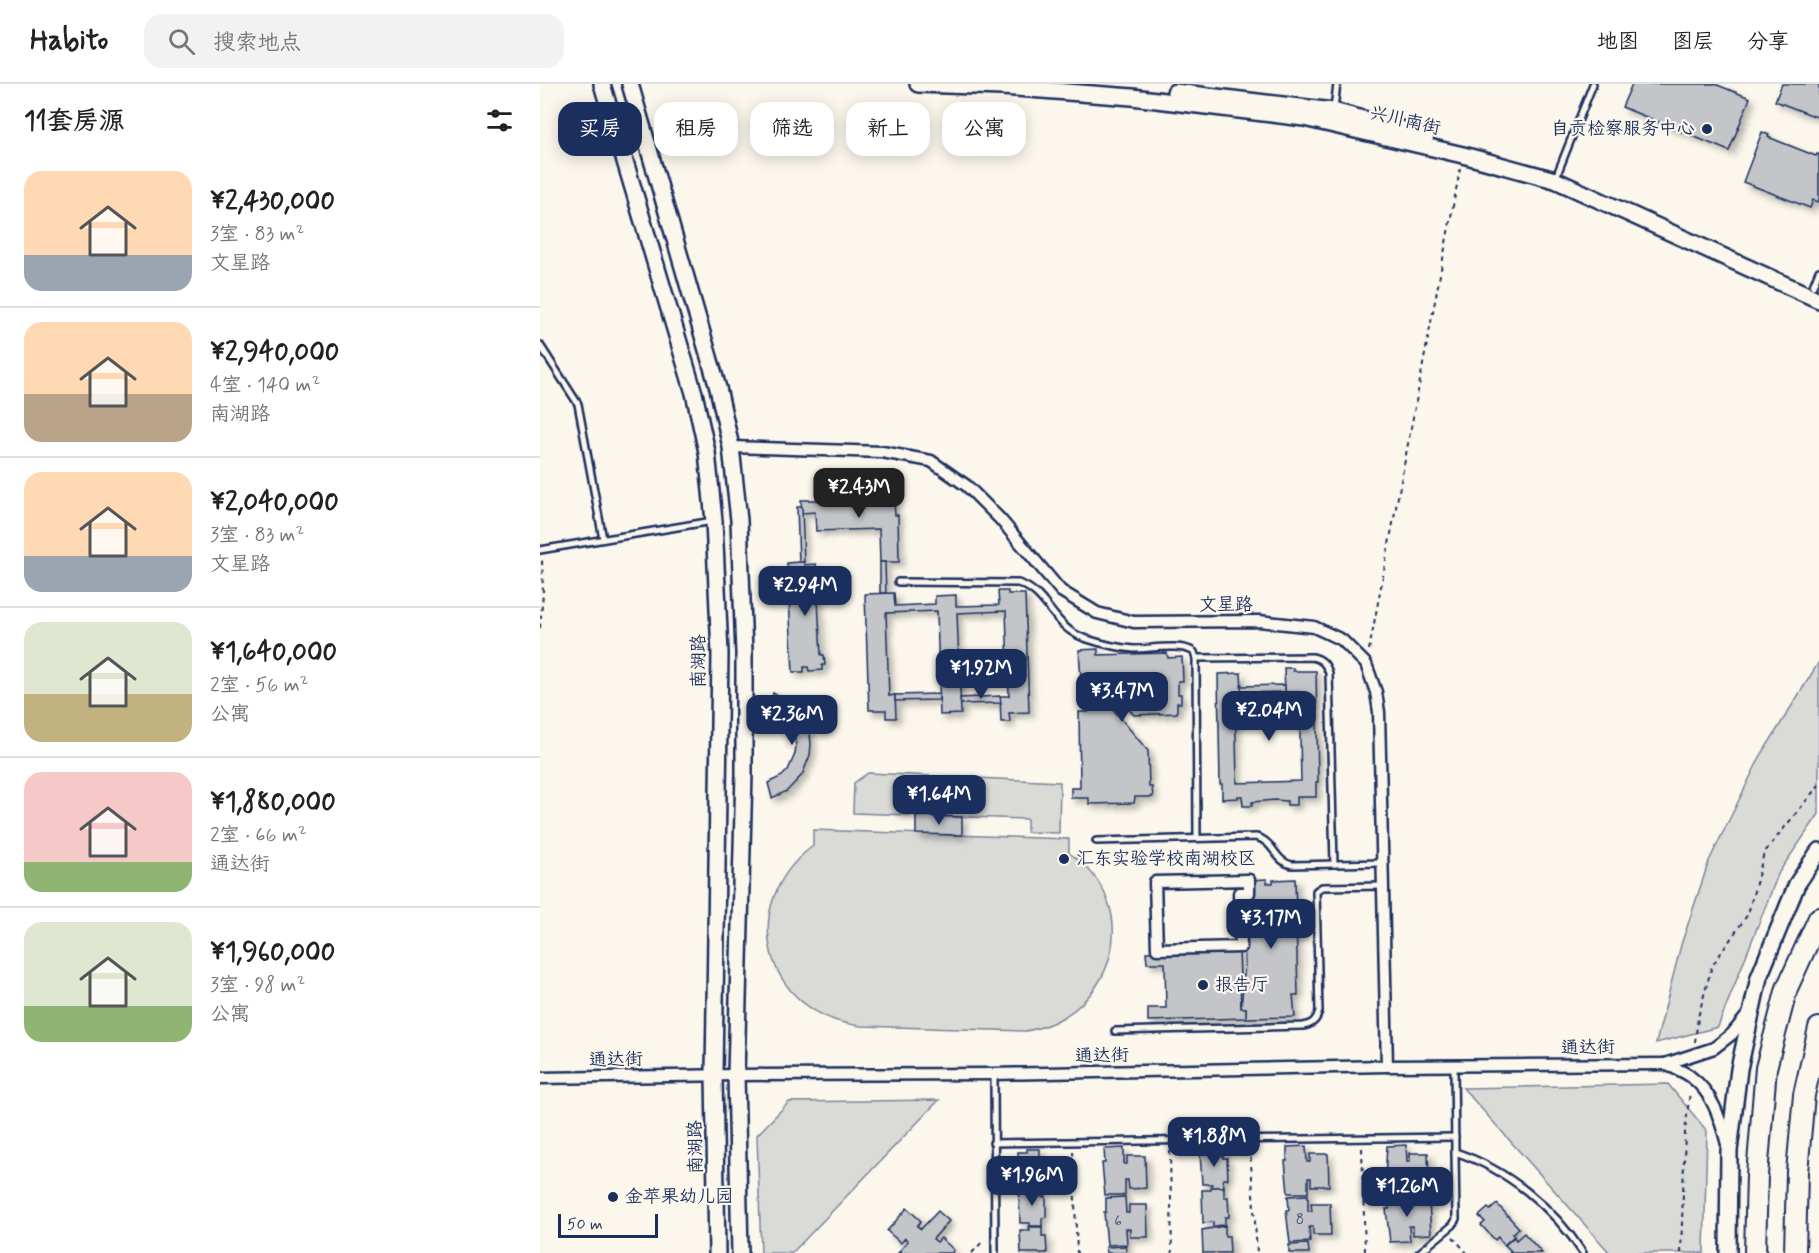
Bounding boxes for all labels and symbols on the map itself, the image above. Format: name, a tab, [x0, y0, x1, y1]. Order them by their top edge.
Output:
street label: 兴川南街	[1367, 101, 1443, 141]
place label: 自贡检察服务中心	[1551, 117, 1695, 141]
marker: 自贡检察服务中心	[1700, 122, 1714, 136]
pin: ¥2.43M	[810, 468, 908, 519]
pin: ¥2.94M	[756, 566, 854, 617]
street label: 文星路	[1199, 593, 1253, 617]
street label: 南湖路	[687, 634, 711, 688]
pin: ¥1.92M	[932, 649, 1030, 700]
pin: ¥3.47M	[1073, 672, 1171, 723]
pin: ¥2.04M	[1220, 691, 1318, 742]
pin: ¥2.36M	[743, 695, 841, 746]
pin: ¥1.64M	[890, 775, 988, 826]
place label: 汇东实验学校南湖校区	[1076, 847, 1256, 871]
marker: 汇东实验学校南湖校区	[1057, 852, 1071, 866]
pin: ¥3.17M	[1222, 899, 1320, 950]
place label: 报告厅	[1215, 973, 1269, 997]
marker: 报告厅	[1196, 978, 1210, 992]
street label: 通达街	[1561, 1036, 1615, 1060]
street label: 通达街	[1075, 1044, 1129, 1068]
street label: 通达街	[589, 1048, 643, 1072]
pin: ¥1.88M	[1165, 1117, 1263, 1168]
street label: 南湖路	[684, 1120, 708, 1174]
pin: ¥1.96M	[983, 1156, 1081, 1207]
pin: ¥1.26M	[1358, 1167, 1456, 1218]
place label: 金苹果幼儿园	[625, 1185, 733, 1209]
marker: 金苹果幼儿园	[606, 1190, 620, 1204]
house number: 8	[1296, 1210, 1304, 1230]
scale bar	[558, 1211, 658, 1238]
house number: 6	[1114, 1212, 1122, 1232]

